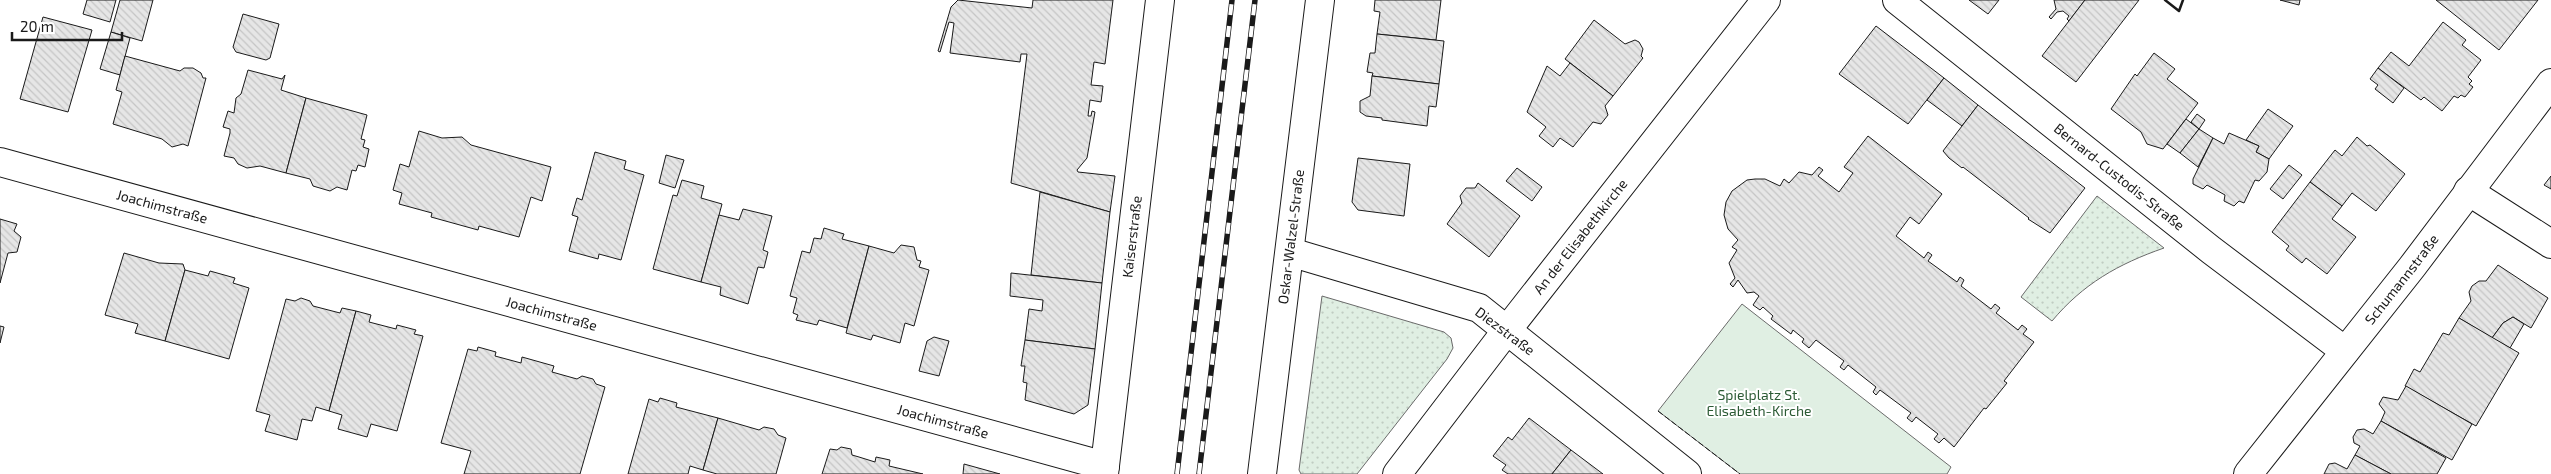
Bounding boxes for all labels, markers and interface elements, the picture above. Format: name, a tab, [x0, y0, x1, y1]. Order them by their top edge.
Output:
scale bar	[12, 10, 122, 42]
text: 20 m	[20, 17, 54, 35]
street label: Bernard-Custodis-Straße	[2051, 119, 2188, 234]
street label: Oskar-Walzel-Straße	[1274, 168, 1307, 305]
street label: An der Elisabethkirche	[1529, 175, 1630, 297]
street label: Joachimstraße	[115, 185, 210, 227]
street label: Kaiserstraße	[1118, 195, 1145, 279]
street label: Schumannstraße	[2361, 231, 2442, 328]
street label: Joachimstraße	[504, 293, 599, 334]
street label: Diezstraße	[1472, 303, 1538, 358]
park label: Spielplatz St. Elisabeth-Kirche	[1706, 386, 1812, 419]
street label: Joachimstraße	[896, 400, 991, 442]

